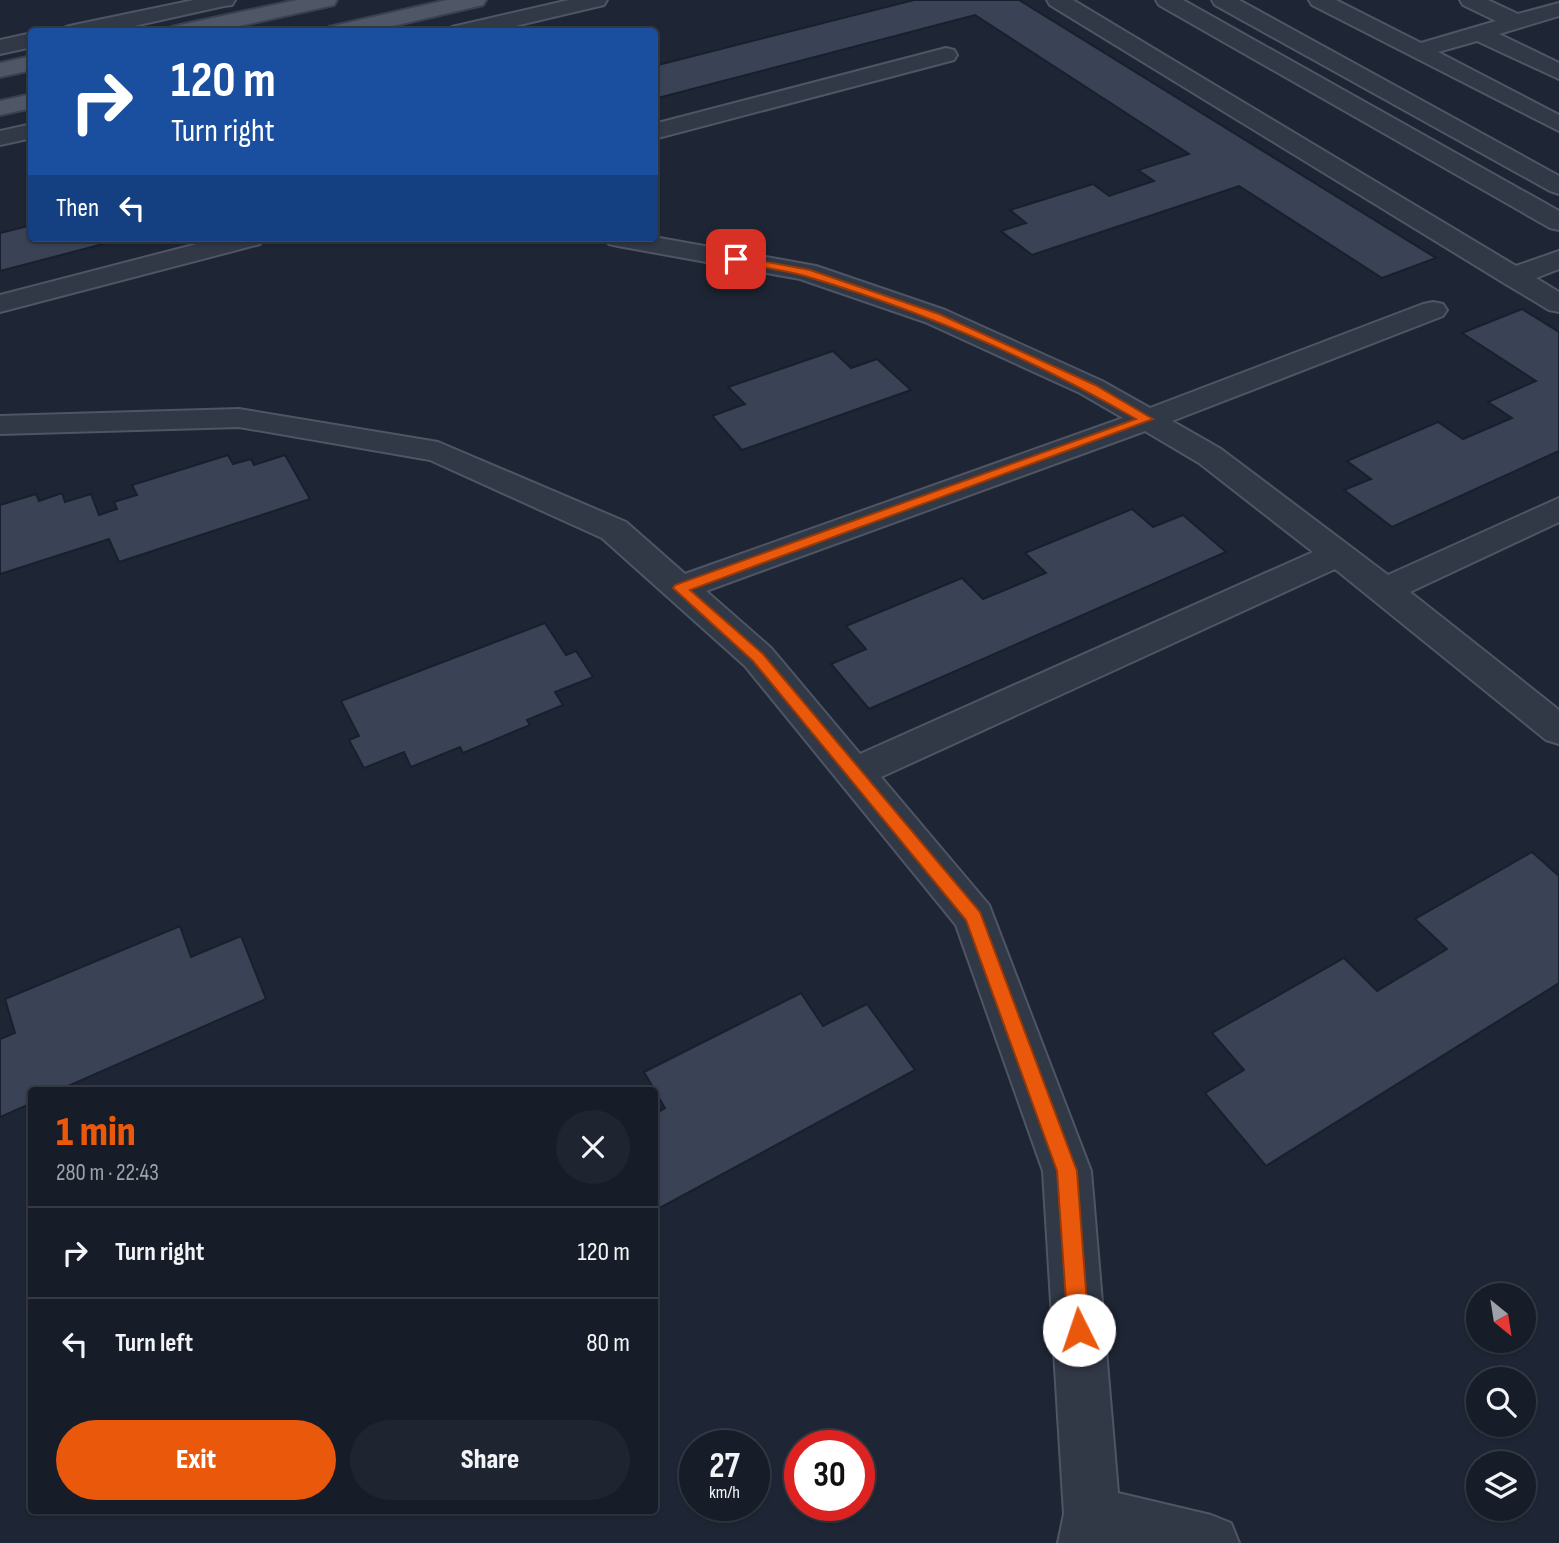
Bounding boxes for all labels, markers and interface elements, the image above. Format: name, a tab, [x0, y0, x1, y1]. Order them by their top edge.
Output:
text: 120 m	[171, 52, 276, 111]
icon: right	[56, 56, 147, 147]
text: Turn right	[171, 112, 275, 151]
icon: left	[113, 189, 151, 227]
text: Then	[56, 193, 99, 224]
pin	[706, 229, 766, 289]
icon: arrive	[717, 240, 755, 278]
text: 1 min	[56, 1107, 136, 1158]
button: close	[556, 1110, 630, 1184]
text: 280 m · 22:43	[56, 1159, 159, 1187]
icon: right	[56, 1234, 94, 1272]
text: Turn right	[115, 1237, 204, 1268]
text: 120 m	[577, 1237, 630, 1268]
north arrow	[1466, 1283, 1536, 1353]
map controls	[1466, 1283, 1536, 1521]
position arrow	[1042, 1293, 1116, 1367]
icon: left	[56, 1325, 94, 1363]
text: Turn left	[115, 1328, 193, 1359]
text: 80 m	[586, 1328, 630, 1359]
button: search	[1466, 1367, 1536, 1437]
button: Exit	[56, 1420, 336, 1500]
button: Share	[350, 1420, 630, 1500]
speed limit sign: 30	[784, 1430, 875, 1521]
text: 27	[709, 1445, 740, 1488]
button: layers	[1466, 1451, 1536, 1521]
text: km/h	[709, 1482, 740, 1503]

